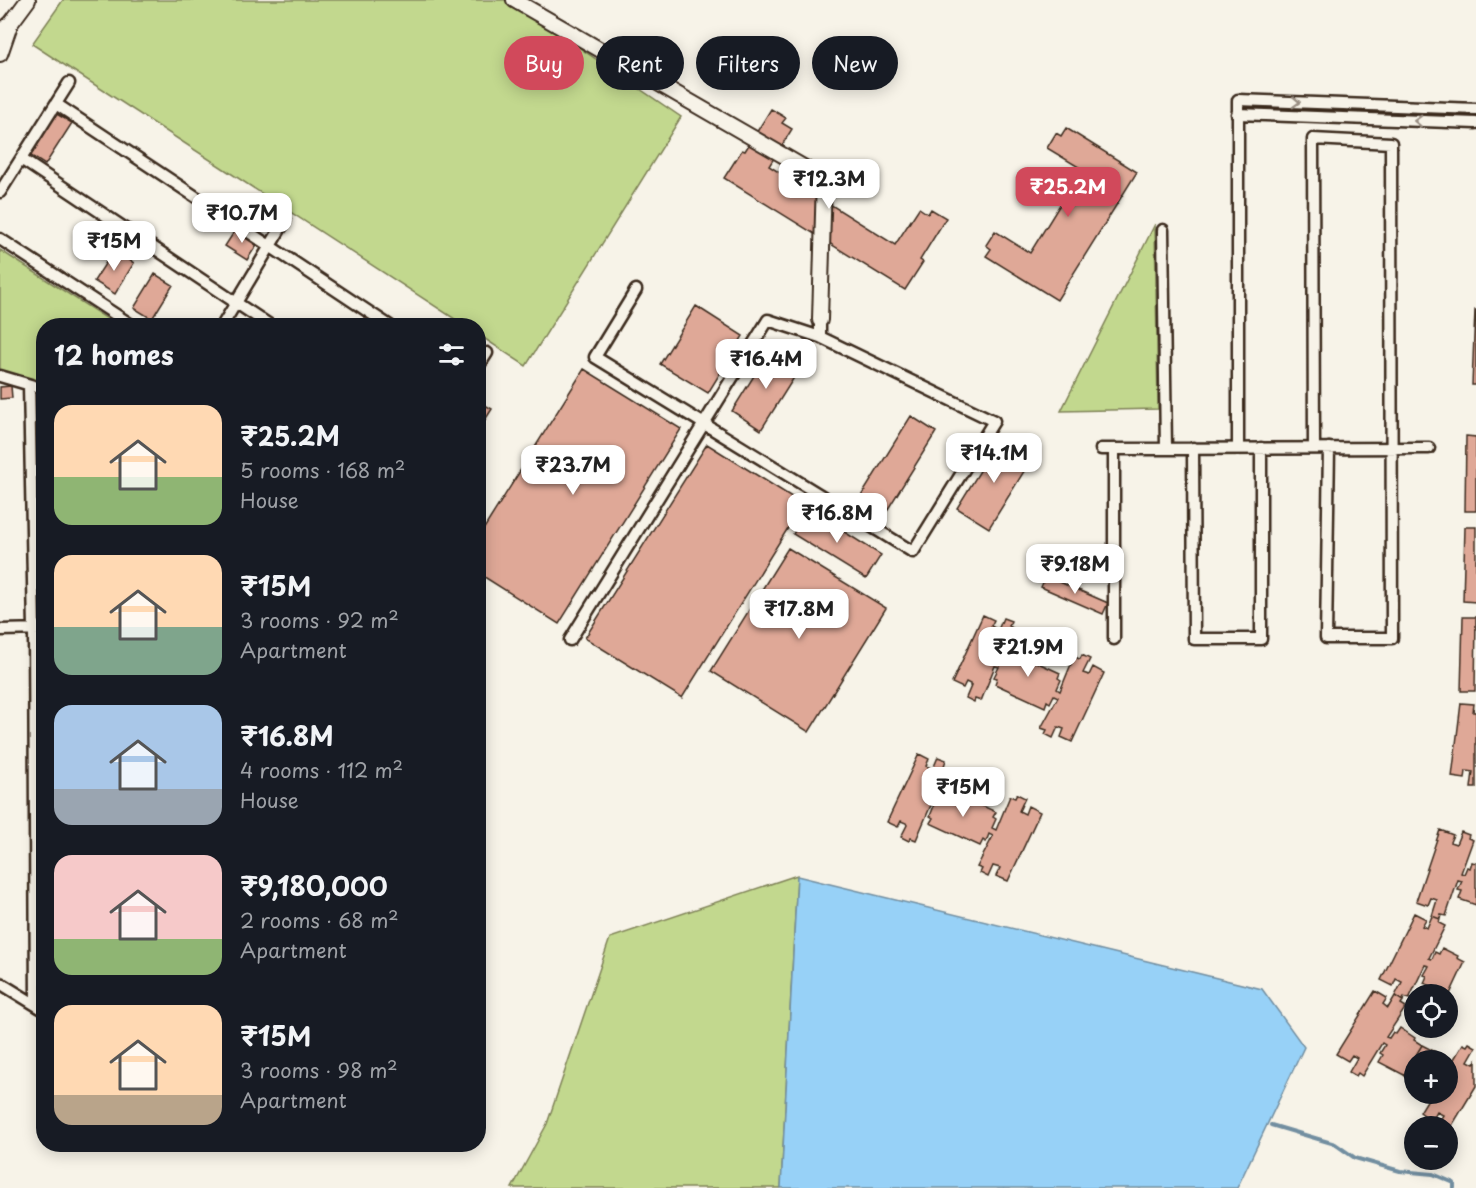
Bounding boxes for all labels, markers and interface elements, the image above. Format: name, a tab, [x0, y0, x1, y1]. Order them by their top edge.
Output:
chip: Buy	[504, 36, 584, 90]
chip: Rent	[596, 36, 684, 90]
chip: Filters	[696, 36, 800, 90]
chip: New	[812, 36, 898, 90]
one-way arrow	[1292, 96, 1301, 109]
one-way arrow	[1413, 114, 1422, 127]
pin: ₹12.3M	[780, 159, 878, 210]
text: ₹12.3M	[793, 163, 865, 193]
pin: ₹25.2M	[1019, 167, 1117, 218]
text: ₹25.2M	[1030, 171, 1106, 201]
pin: ₹10.7M	[193, 193, 291, 244]
text: ₹10.7M	[206, 197, 278, 227]
pin: ₹15M	[78, 221, 150, 272]
text: ₹15M	[87, 225, 141, 255]
text: 12 homes	[54, 335, 174, 374]
icon: filters	[435, 338, 468, 371]
pin: ₹16.4M	[717, 339, 815, 390]
text: ₹16.4M	[730, 343, 802, 373]
text: ₹25.2M	[240, 416, 340, 455]
icon: home	[102, 429, 174, 501]
pin: ₹14.1M	[945, 433, 1043, 484]
text: ₹14.1M	[960, 437, 1028, 467]
pin: ₹23.7M	[524, 445, 622, 496]
text: ₹23.7M	[535, 449, 611, 479]
text: 5 rooms · 168 m²	[240, 455, 405, 485]
text: House	[240, 485, 299, 515]
pin: ₹16.8M	[788, 493, 886, 544]
text: ₹16.8M	[801, 497, 873, 527]
pin: ₹9.18M	[1026, 544, 1124, 595]
text: ₹9.18M	[1040, 548, 1110, 578]
text: ₹15M	[240, 566, 311, 605]
icon: home	[102, 579, 174, 651]
pin: ₹17.8M	[750, 589, 848, 640]
text: ₹17.8M	[764, 593, 834, 623]
text: 3 rooms · 92 m²	[240, 605, 399, 635]
pin: ₹21.9M	[979, 627, 1077, 678]
text: ₹21.9M	[992, 631, 1064, 661]
text: Apartment	[240, 635, 347, 665]
text: ₹16.8M	[240, 716, 334, 755]
icon: home	[102, 729, 174, 801]
text: 4 rooms · 112 m²	[240, 755, 403, 785]
pin: ₹15M	[927, 767, 999, 818]
text: ₹15M	[936, 771, 990, 801]
text: House	[240, 785, 299, 815]
text: ₹9,180,000	[240, 866, 388, 905]
icon: home	[102, 879, 174, 951]
text: 2 rooms · 68 m²	[240, 905, 399, 935]
text: Apartment	[240, 935, 347, 965]
map controls	[1404, 984, 1458, 1170]
button: locate	[1404, 984, 1458, 1038]
text: ₹15M	[240, 1016, 311, 1055]
icon: home	[102, 1029, 174, 1101]
button: +	[1404, 1050, 1458, 1104]
text: 3 rooms · 98 m²	[240, 1055, 398, 1085]
text: Apartment	[240, 1085, 347, 1115]
button: −	[1404, 1116, 1458, 1170]

